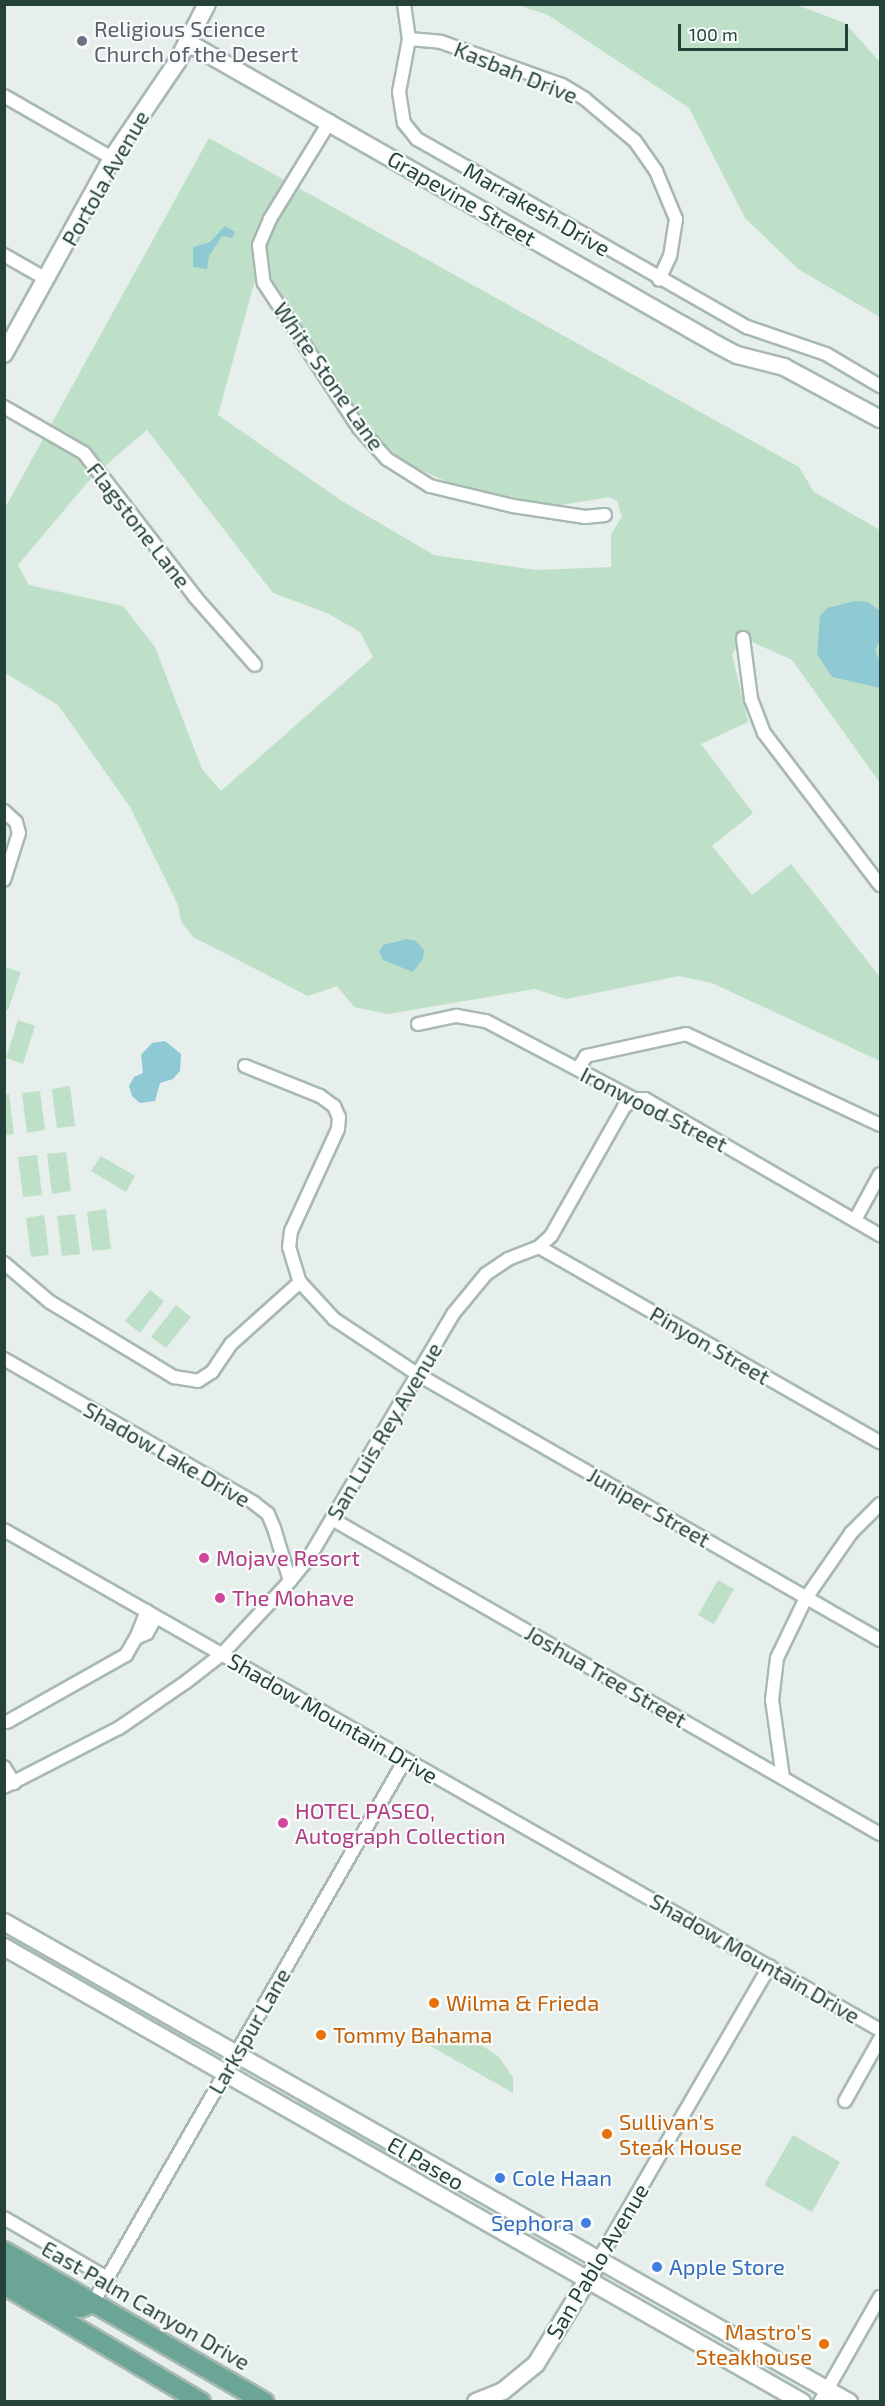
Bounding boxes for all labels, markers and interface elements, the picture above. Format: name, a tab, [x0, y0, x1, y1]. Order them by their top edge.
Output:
scale bar	[681, 12, 850, 50]
place label: Religious Science Church of the Desert	[94, 15, 299, 66]
text: 100 m	[689, 23, 738, 45]
marker: Religious Science Church of the Desert	[75, 34, 89, 48]
street label: Kasbah Drive	[450, 35, 582, 109]
street label: Portola Avenue	[55, 105, 155, 251]
street label: Grapevine Street	[383, 145, 541, 251]
street label: Marrakesh Drive	[459, 156, 615, 262]
street label: White Stone Lane	[268, 297, 390, 455]
street label: Flagstone Lane	[82, 457, 196, 593]
street label: Ironwood Street	[576, 1061, 732, 1157]
street label: Pinyon Street	[645, 1300, 775, 1390]
street label: San Luis Rey Avenue	[320, 1337, 448, 1525]
street label: Shadow Lake Drive	[79, 1395, 255, 1513]
street label: Juniper Street	[583, 1461, 715, 1553]
place label: Mojave Resort	[216, 1545, 360, 1571]
marker: Mojave Resort	[197, 1551, 211, 1565]
place label: The Mohave	[232, 1585, 354, 1611]
marker: The Mohave	[213, 1591, 227, 1605]
street label: Joshua Tree Street	[520, 1619, 692, 1733]
street label: Shadow Mountain Drive	[223, 1647, 443, 1789]
place label: HOTEL PASEO, Autograph Collection	[295, 1797, 506, 1849]
marker: HOTEL PASEO, Autograph Collection	[276, 1816, 290, 1830]
street label: Shadow Mountain Drive	[645, 1887, 865, 2029]
street label: Larkspur Lane	[202, 1963, 296, 2099]
place label: Wilma & Frieda	[446, 1990, 599, 2016]
marker: Wilma & Frieda	[427, 1996, 441, 2010]
place label: Tommy Bahama	[333, 2022, 493, 2048]
marker: Tommy Bahama	[314, 2028, 328, 2042]
place label: Sullivan's Steak House	[619, 2108, 742, 2160]
marker: Sullivan's Steak House	[600, 2127, 614, 2141]
street label: El Paseo	[383, 2131, 469, 2195]
place label: Cole Haan	[512, 2165, 612, 2191]
marker: Cole Haan	[493, 2171, 507, 2185]
street label: San Pablo Avenue	[540, 2178, 654, 2344]
place label: Sephora	[491, 2210, 574, 2236]
marker: Sephora	[579, 2216, 593, 2230]
street label: East Palm Canyon Drive	[37, 2235, 255, 2375]
place label: Apple Store	[669, 2254, 785, 2280]
marker: Apple Store	[650, 2260, 664, 2274]
place label: Mastro's Steakhouse	[696, 2318, 812, 2370]
marker: Mastro's Steakhouse	[817, 2337, 831, 2351]

